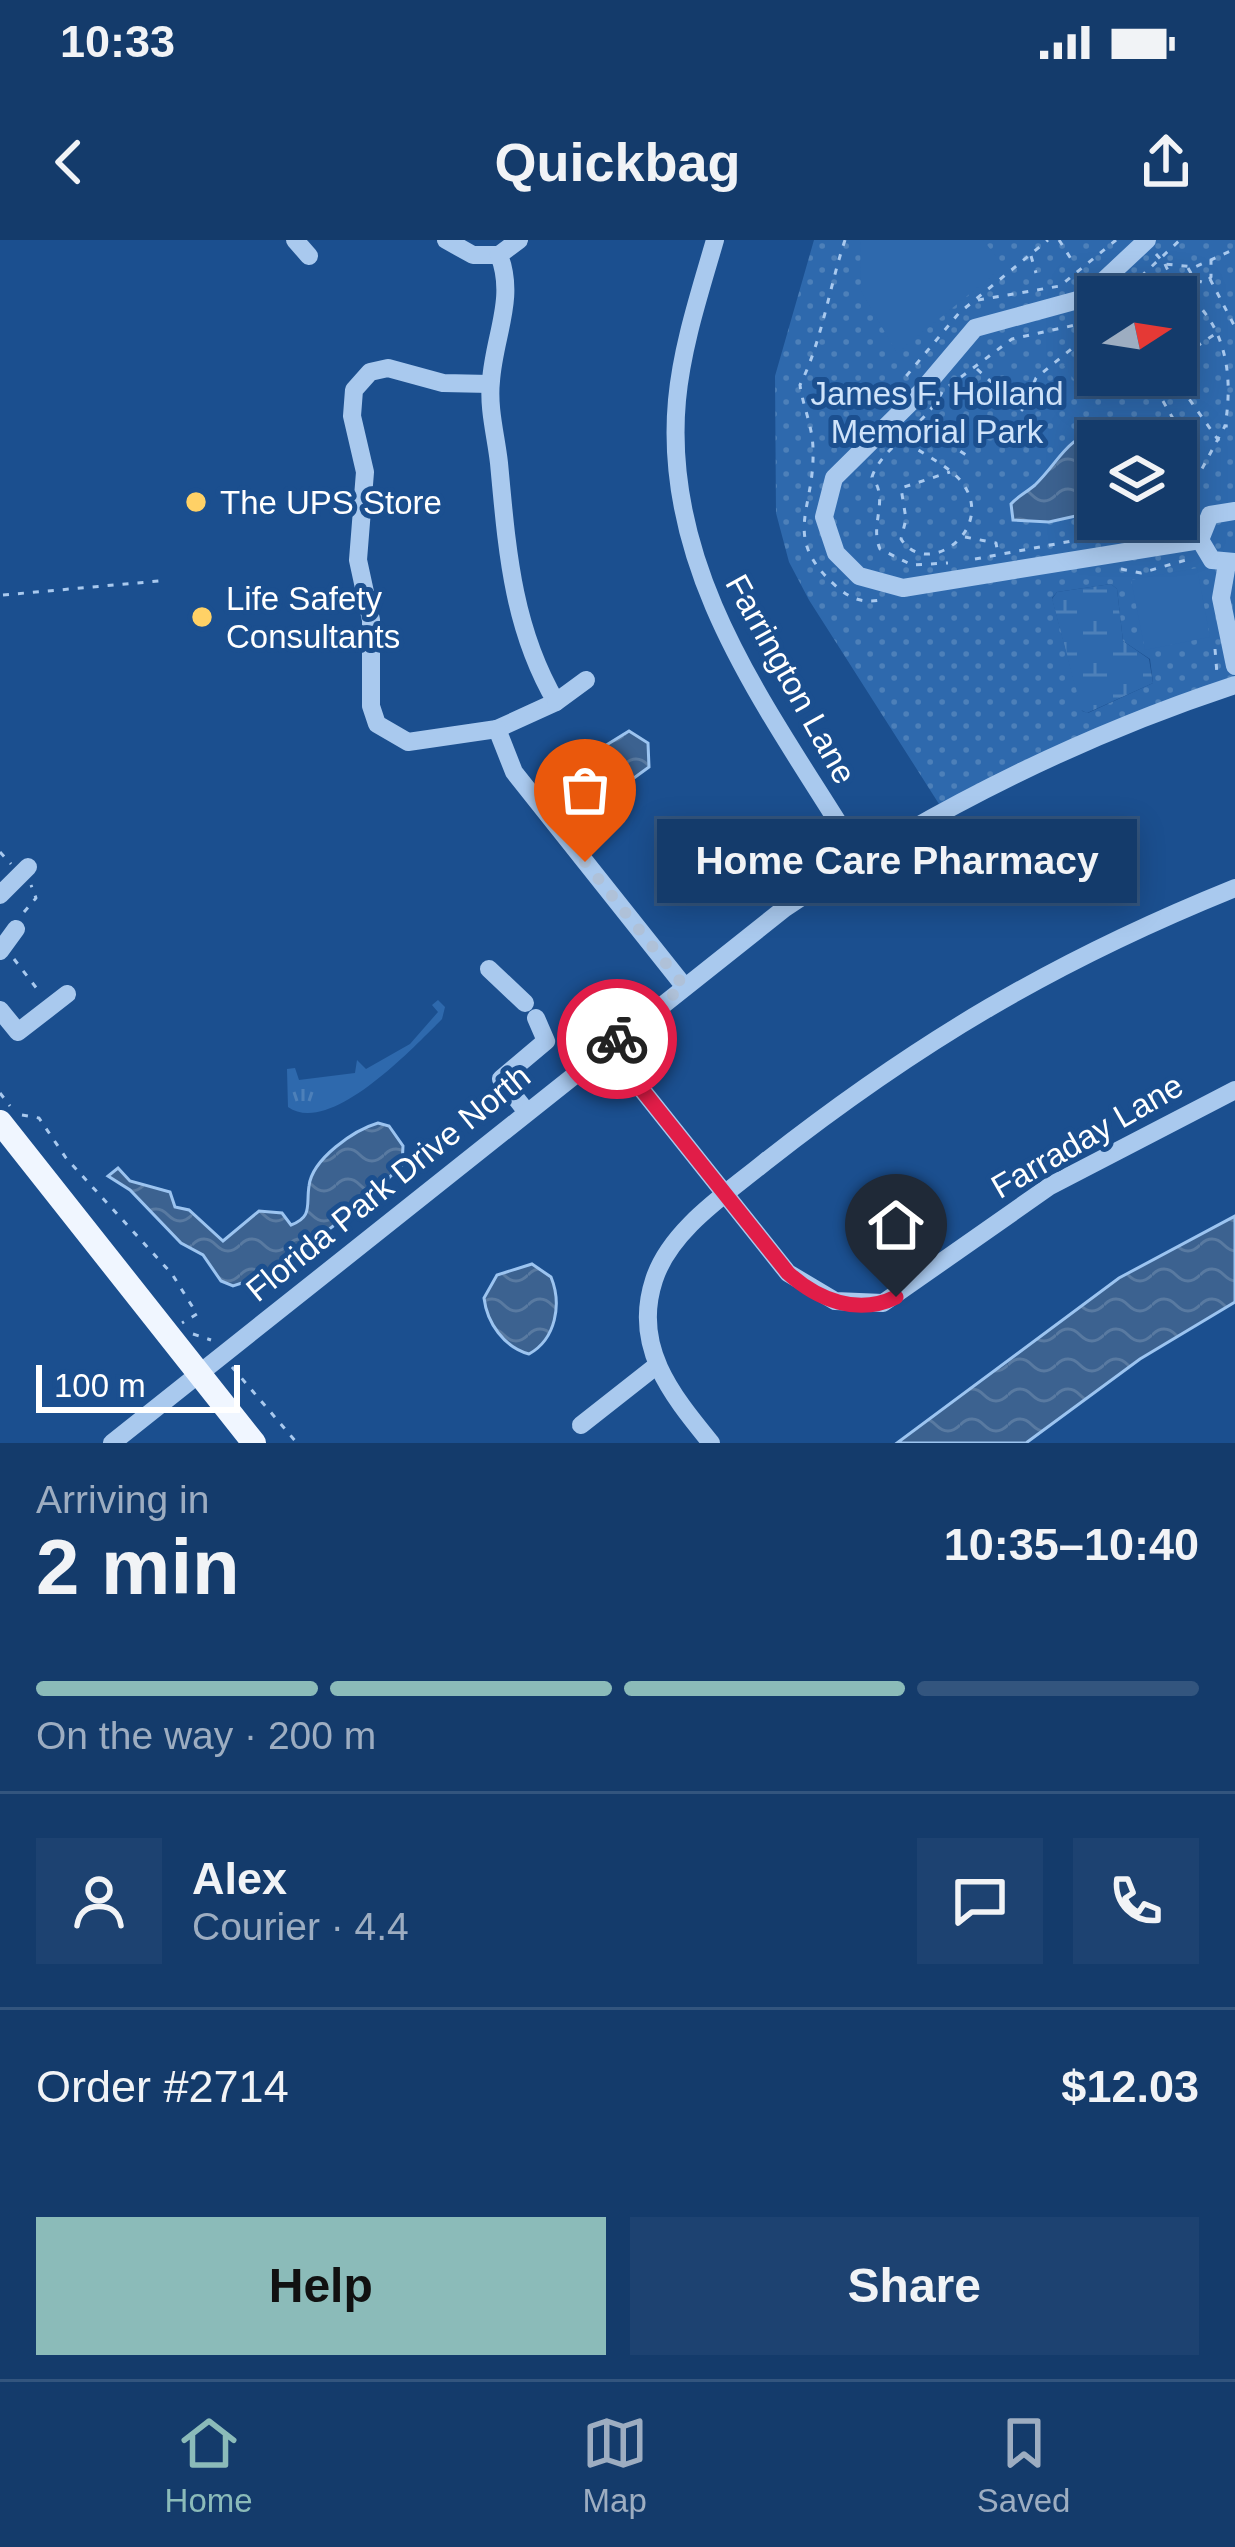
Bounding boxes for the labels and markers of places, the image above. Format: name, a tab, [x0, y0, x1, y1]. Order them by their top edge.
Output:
place label: The UPS Store	[220, 484, 442, 521]
marker: The UPS Store	[183, 489, 209, 515]
place label: Life Safety Consultants	[226, 580, 400, 655]
marker: Life Safety Consultants	[189, 604, 215, 630]
pin	[534, 739, 636, 862]
callout: Home Care Pharmacy	[657, 820, 1137, 904]
pin	[845, 1174, 947, 1297]

